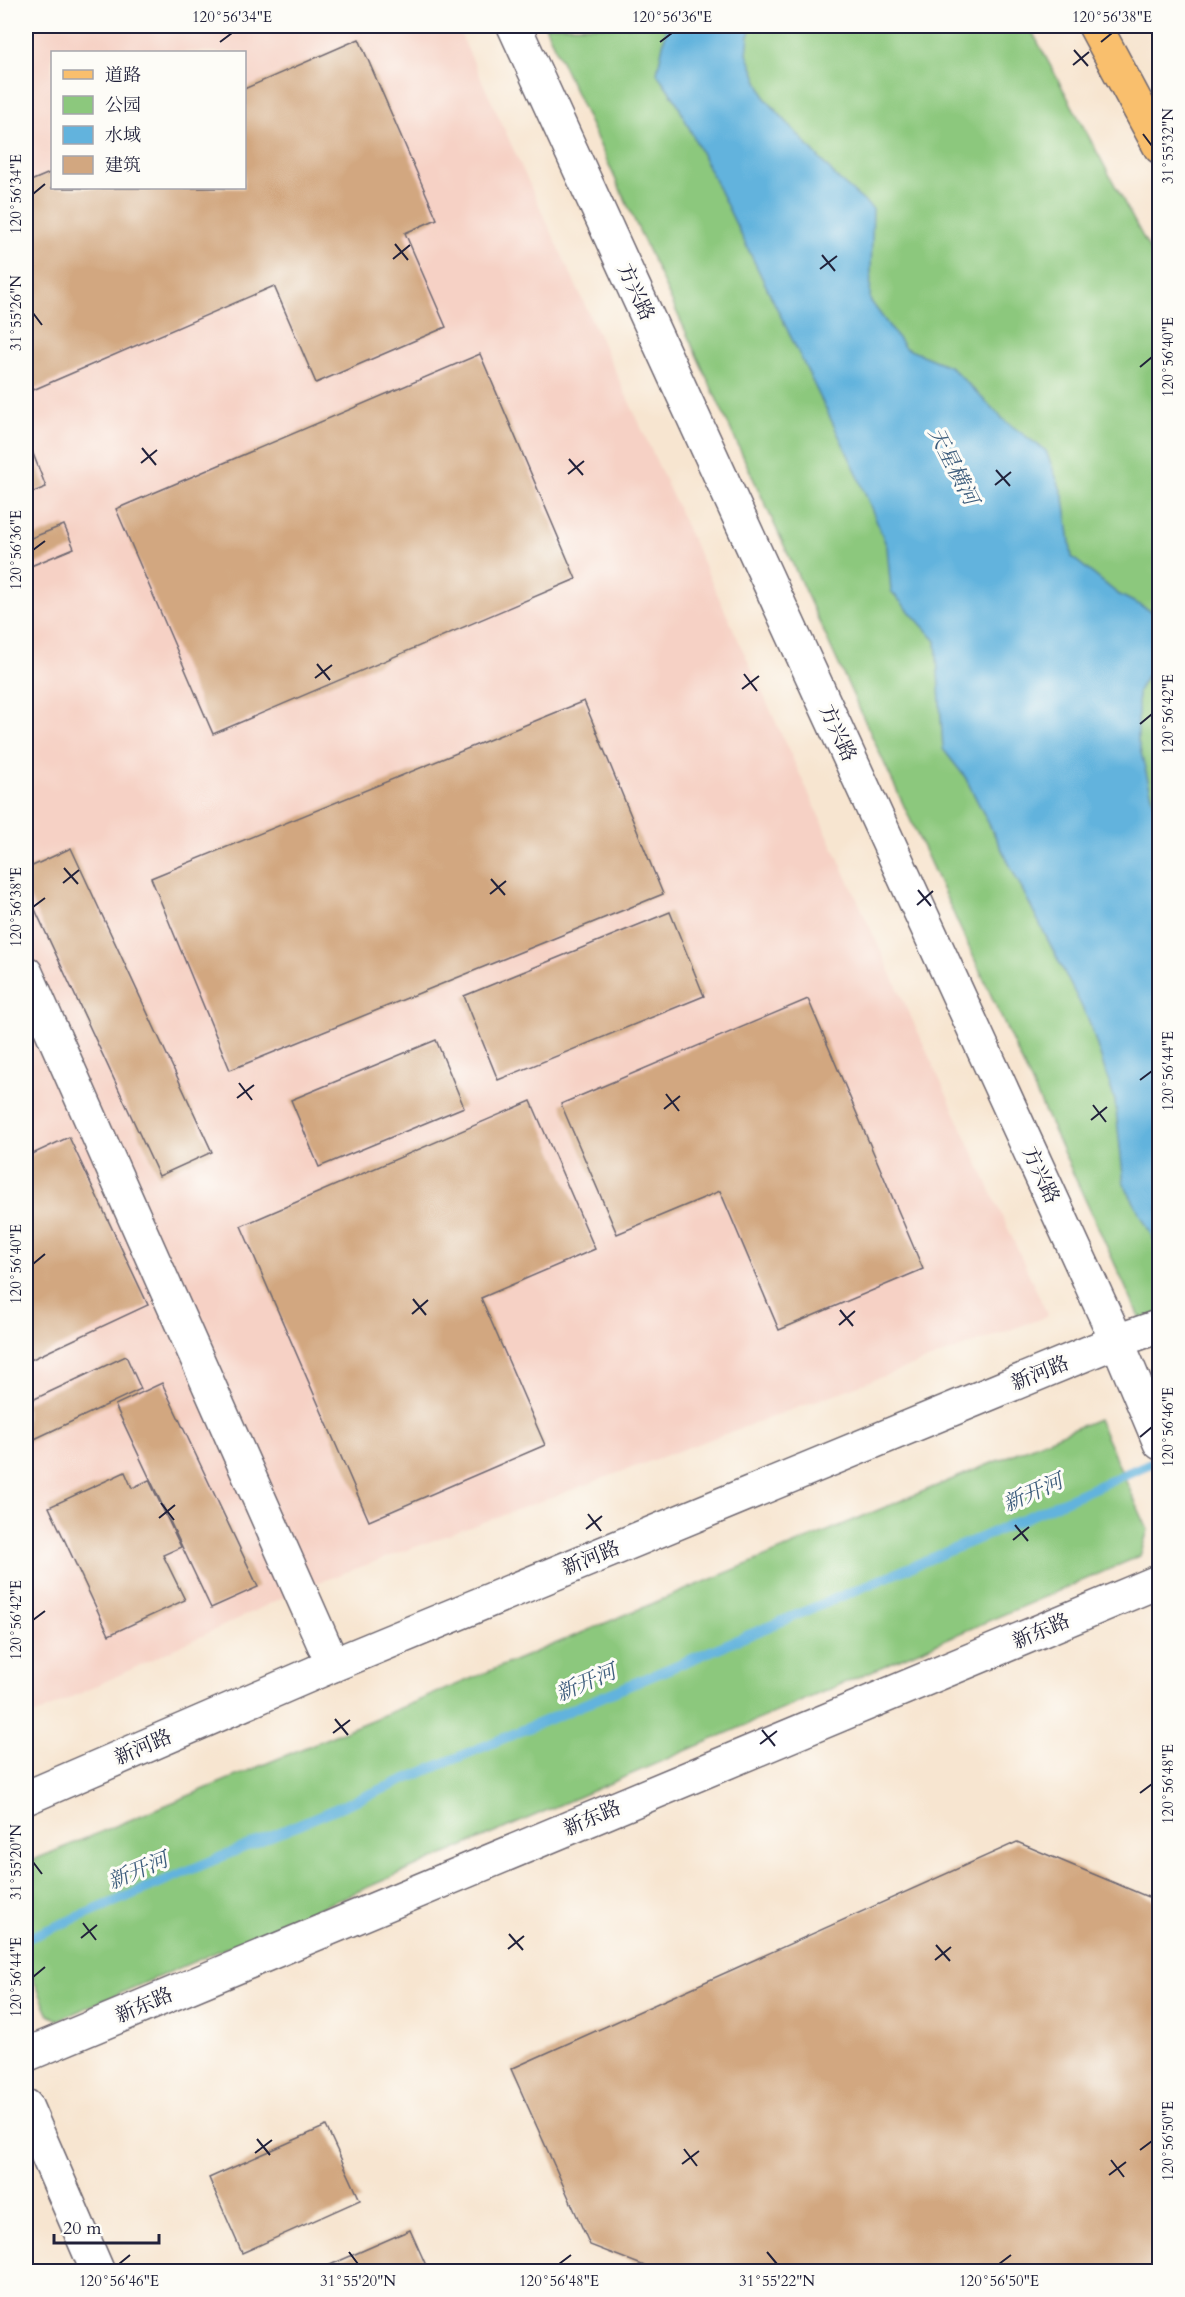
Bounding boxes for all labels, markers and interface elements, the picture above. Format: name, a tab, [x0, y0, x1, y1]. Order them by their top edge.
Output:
text: 120°56'34"E	[192, 7, 272, 27]
text: 120°56'36"E	[632, 7, 712, 27]
text: 120°56'38"E	[1072, 7, 1152, 27]
legend	[51, 51, 246, 189]
text: 道路	[105, 63, 141, 88]
text: 公园	[105, 93, 141, 118]
text: 31°55'32"N	[1158, 108, 1178, 184]
text: 水域	[105, 123, 141, 148]
text: 建筑	[105, 153, 141, 178]
text: 120°56'34"E	[6, 154, 26, 234]
street label: 方兴路	[611, 259, 661, 325]
text: 31°55'26"N	[6, 275, 26, 351]
text: 120°56'40"E	[1158, 317, 1178, 397]
water label: 天星横河	[921, 422, 987, 514]
text: 120°56'36"E	[6, 510, 26, 590]
text: 120°56'42"E	[1158, 674, 1178, 754]
street label: 方兴路	[813, 700, 863, 766]
text: 120°56'38"E	[6, 867, 26, 947]
text: 120°56'44"E	[1158, 1031, 1178, 1111]
street label: 方兴路	[1016, 1142, 1066, 1208]
text: 120°56'40"E	[6, 1224, 26, 1304]
street label: 新河路	[1007, 1349, 1073, 1397]
text: 120°56'46"E	[1158, 1387, 1178, 1467]
water label: 新开河	[998, 1465, 1071, 1519]
street label: 新河路	[558, 1534, 624, 1582]
text: 120°56'42"E	[6, 1580, 26, 1660]
street label: 新东路	[1008, 1607, 1074, 1655]
water label: 新开河	[551, 1656, 624, 1709]
street label: 新河路	[110, 1723, 176, 1771]
text: 120°56'48"E	[1158, 1744, 1178, 1824]
street label: 新东路	[559, 1794, 625, 1842]
text: 31°55'20"N	[6, 1824, 26, 1900]
water label: 新开河	[103, 1844, 176, 1897]
text: 120°56'44"E	[6, 1937, 26, 2017]
street label: 新东路	[111, 1981, 177, 2029]
text: 120°56'50"E	[1158, 2101, 1178, 2181]
scale bar	[54, 2207, 159, 2245]
text: 20 m	[63, 2216, 102, 2241]
text: 120°56'46"E	[79, 2271, 159, 2291]
text: 31°55'20"N	[320, 2271, 396, 2291]
text: 120°56'48"E	[519, 2271, 599, 2291]
text: 31°55'22"N	[739, 2271, 815, 2291]
text: 120°56'50"E	[959, 2271, 1039, 2291]

